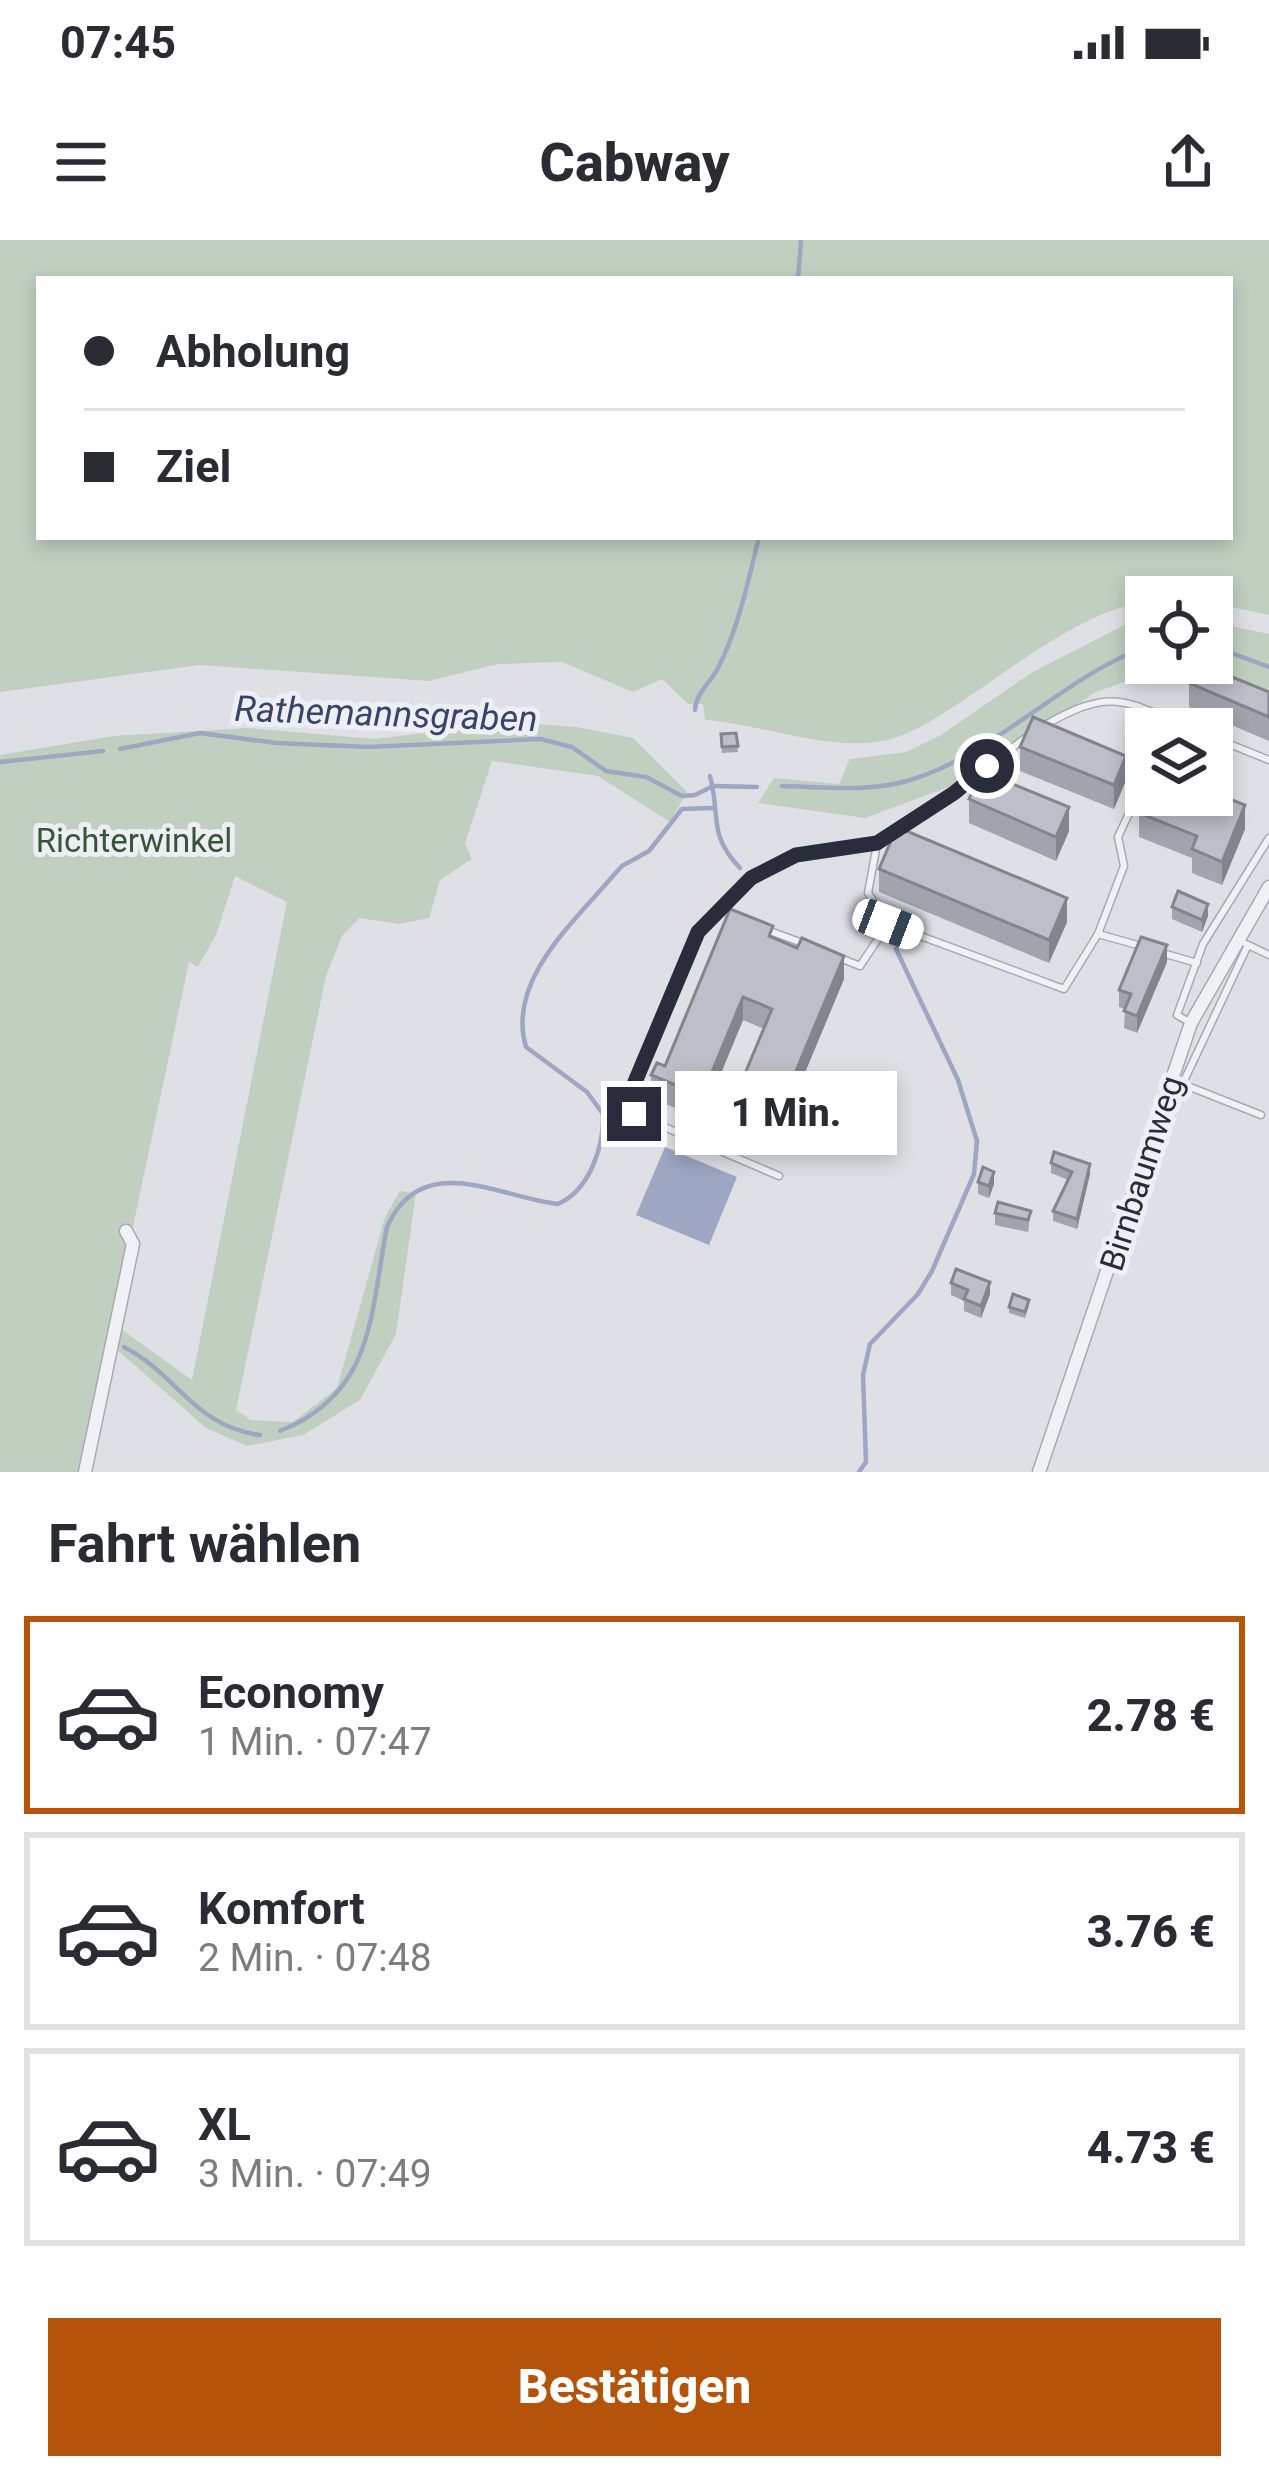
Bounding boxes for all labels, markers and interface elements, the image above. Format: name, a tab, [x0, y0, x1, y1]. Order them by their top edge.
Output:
text: 07:45	[60, 16, 176, 69]
icon: menu	[48, 129, 114, 195]
icon: share	[1155, 129, 1221, 195]
text: Cabway	[540, 131, 729, 194]
text: Abholung	[156, 325, 350, 378]
text: Ziel	[156, 440, 231, 493]
map controls	[1125, 576, 1233, 816]
button: locate	[1125, 576, 1233, 684]
water label: Rathemannsgraben	[234, 688, 538, 740]
button: layers	[1125, 708, 1233, 816]
route start	[960, 739, 1014, 793]
park label: Richterwinkel	[36, 821, 232, 860]
car	[848, 894, 928, 954]
street label: Birnbaumweg	[1092, 1071, 1191, 1275]
callout: 1 Min.	[676, 1072, 898, 1156]
route end	[607, 1087, 661, 1141]
text: 1 Min.	[731, 1090, 841, 1136]
text: Fahrt wählen	[48, 1512, 361, 1575]
icon: car	[54, 1661, 162, 1769]
text: Economy	[198, 1666, 384, 1719]
text: 2.78 €	[1087, 1689, 1215, 1742]
text: 1 Min. · 07:47	[198, 1719, 432, 1765]
icon: car	[54, 1877, 162, 1985]
text: Komfort	[198, 1882, 365, 1935]
text: 3.76 €	[1087, 1905, 1215, 1958]
text: 2 Min. · 07:48	[198, 1935, 432, 1981]
icon: car	[54, 2093, 162, 2201]
text: XL	[198, 2098, 251, 2151]
text: 4.73 €	[1087, 2121, 1215, 2174]
text: 3 Min. · 07:49	[198, 2151, 432, 2197]
button: Bestätigen	[48, 2318, 1221, 2456]

